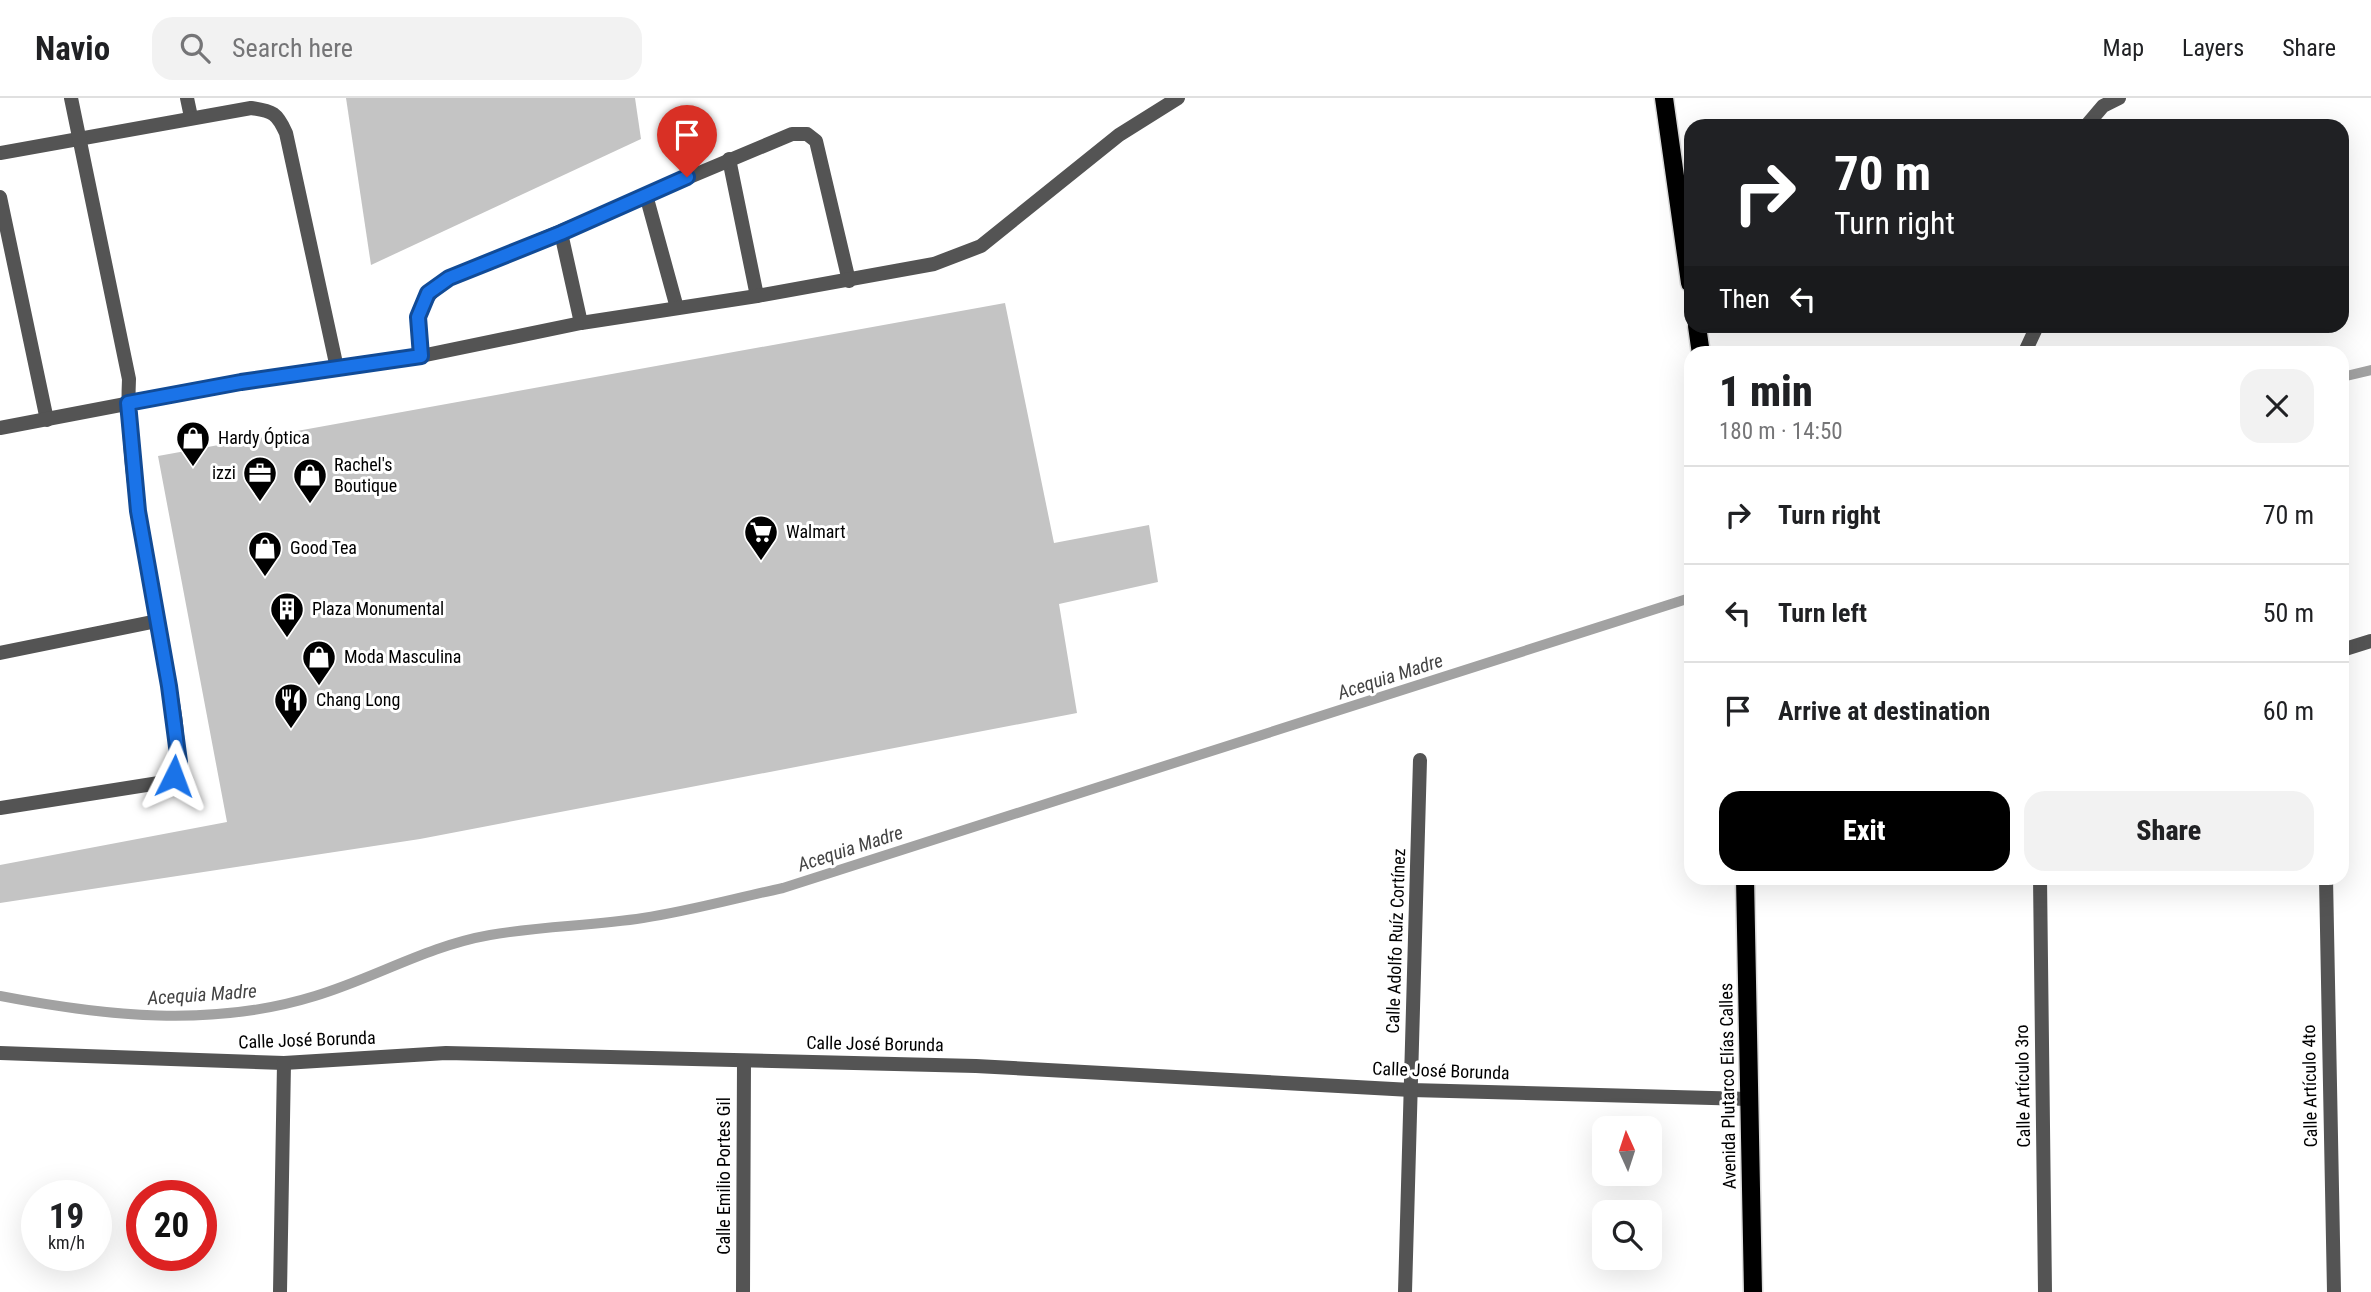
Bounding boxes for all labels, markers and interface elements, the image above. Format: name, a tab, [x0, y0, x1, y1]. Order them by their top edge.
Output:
search box	[152, 17, 642, 80]
text: Navio	[35, 29, 110, 68]
icon: search	[176, 29, 214, 67]
text: Search here	[232, 33, 353, 63]
text: Map	[2103, 34, 2144, 62]
text: Layers	[2182, 34, 2244, 62]
text: Share	[2282, 34, 2336, 62]
pin	[657, 105, 717, 177]
icon: arrive	[668, 116, 706, 154]
text: 70 m	[1834, 145, 1931, 202]
icon: right	[1719, 147, 1810, 238]
text: Turn right	[1834, 204, 1955, 242]
icon: left	[1784, 280, 1822, 318]
text: Then	[1719, 284, 1770, 314]
text: 1 min	[1719, 367, 1813, 416]
button: close	[2240, 369, 2314, 443]
text: 180 m · 14:50	[1719, 418, 1843, 445]
shop icon: Hardy Óptica	[174, 419, 212, 468]
place label: Hardy Óptica	[218, 427, 310, 448]
office icon: izzi	[241, 454, 279, 503]
place label: Rachel's Boutique	[334, 454, 397, 496]
shop icon: Rachel's Boutique	[291, 456, 329, 505]
place label: izzi	[212, 462, 236, 483]
icon: right	[1719, 496, 1757, 534]
text: Turn right	[1778, 500, 1880, 530]
text: 70 m	[2263, 500, 2314, 530]
supermarket icon: Walmart	[742, 513, 780, 562]
place label: Walmart	[786, 521, 846, 542]
shop icon: Good Tea	[246, 529, 284, 578]
place label: Good Tea	[290, 537, 357, 558]
building icon: Plaza Monumental	[268, 590, 306, 639]
icon: left	[1719, 594, 1757, 632]
place label: Plaza Monumental	[312, 598, 444, 619]
text: Turn left	[1778, 598, 1867, 628]
text: 50 m	[2263, 598, 2314, 628]
shop icon: Moda Masculina	[300, 638, 338, 687]
place label: Moda Masculina	[344, 646, 461, 667]
water label: Acequia Madre	[1334, 649, 1446, 705]
restaurant icon: Chang Long	[272, 681, 310, 730]
place label: Chang Long	[316, 689, 400, 710]
icon: arrive	[1719, 692, 1757, 730]
text: Arrive at destination	[1778, 696, 1990, 726]
text: 60 m	[2263, 696, 2314, 726]
position arrow	[137, 739, 211, 813]
button: Exit	[1719, 791, 2010, 871]
button: Share	[2024, 791, 2314, 871]
water label: Acequia Madre	[794, 821, 906, 877]
street label: Calle Adolfo Ruíz Cortínez	[1382, 848, 1409, 1034]
water label: Acequia Madre	[146, 979, 257, 1010]
street label: Avenida Plutarco Elías Calles	[1715, 983, 1740, 1189]
street label: Calle Artículo 3ro	[2011, 1024, 2034, 1148]
street label: Calle Artículo 4to	[2298, 1024, 2321, 1148]
street label: Calle José Borunda	[238, 1027, 376, 1052]
street label: Calle José Borunda	[806, 1032, 944, 1055]
street label: Calle José Borunda	[1372, 1058, 1510, 1083]
street label: Calle Emilio Portes Gil	[713, 1097, 734, 1255]
north arrow	[1592, 1116, 1662, 1186]
map controls	[1592, 1116, 1662, 1270]
speed limit sign: 20	[126, 1180, 217, 1271]
text: 19	[49, 1196, 84, 1237]
button: search	[1592, 1200, 1662, 1270]
text: km/h	[48, 1232, 85, 1253]

